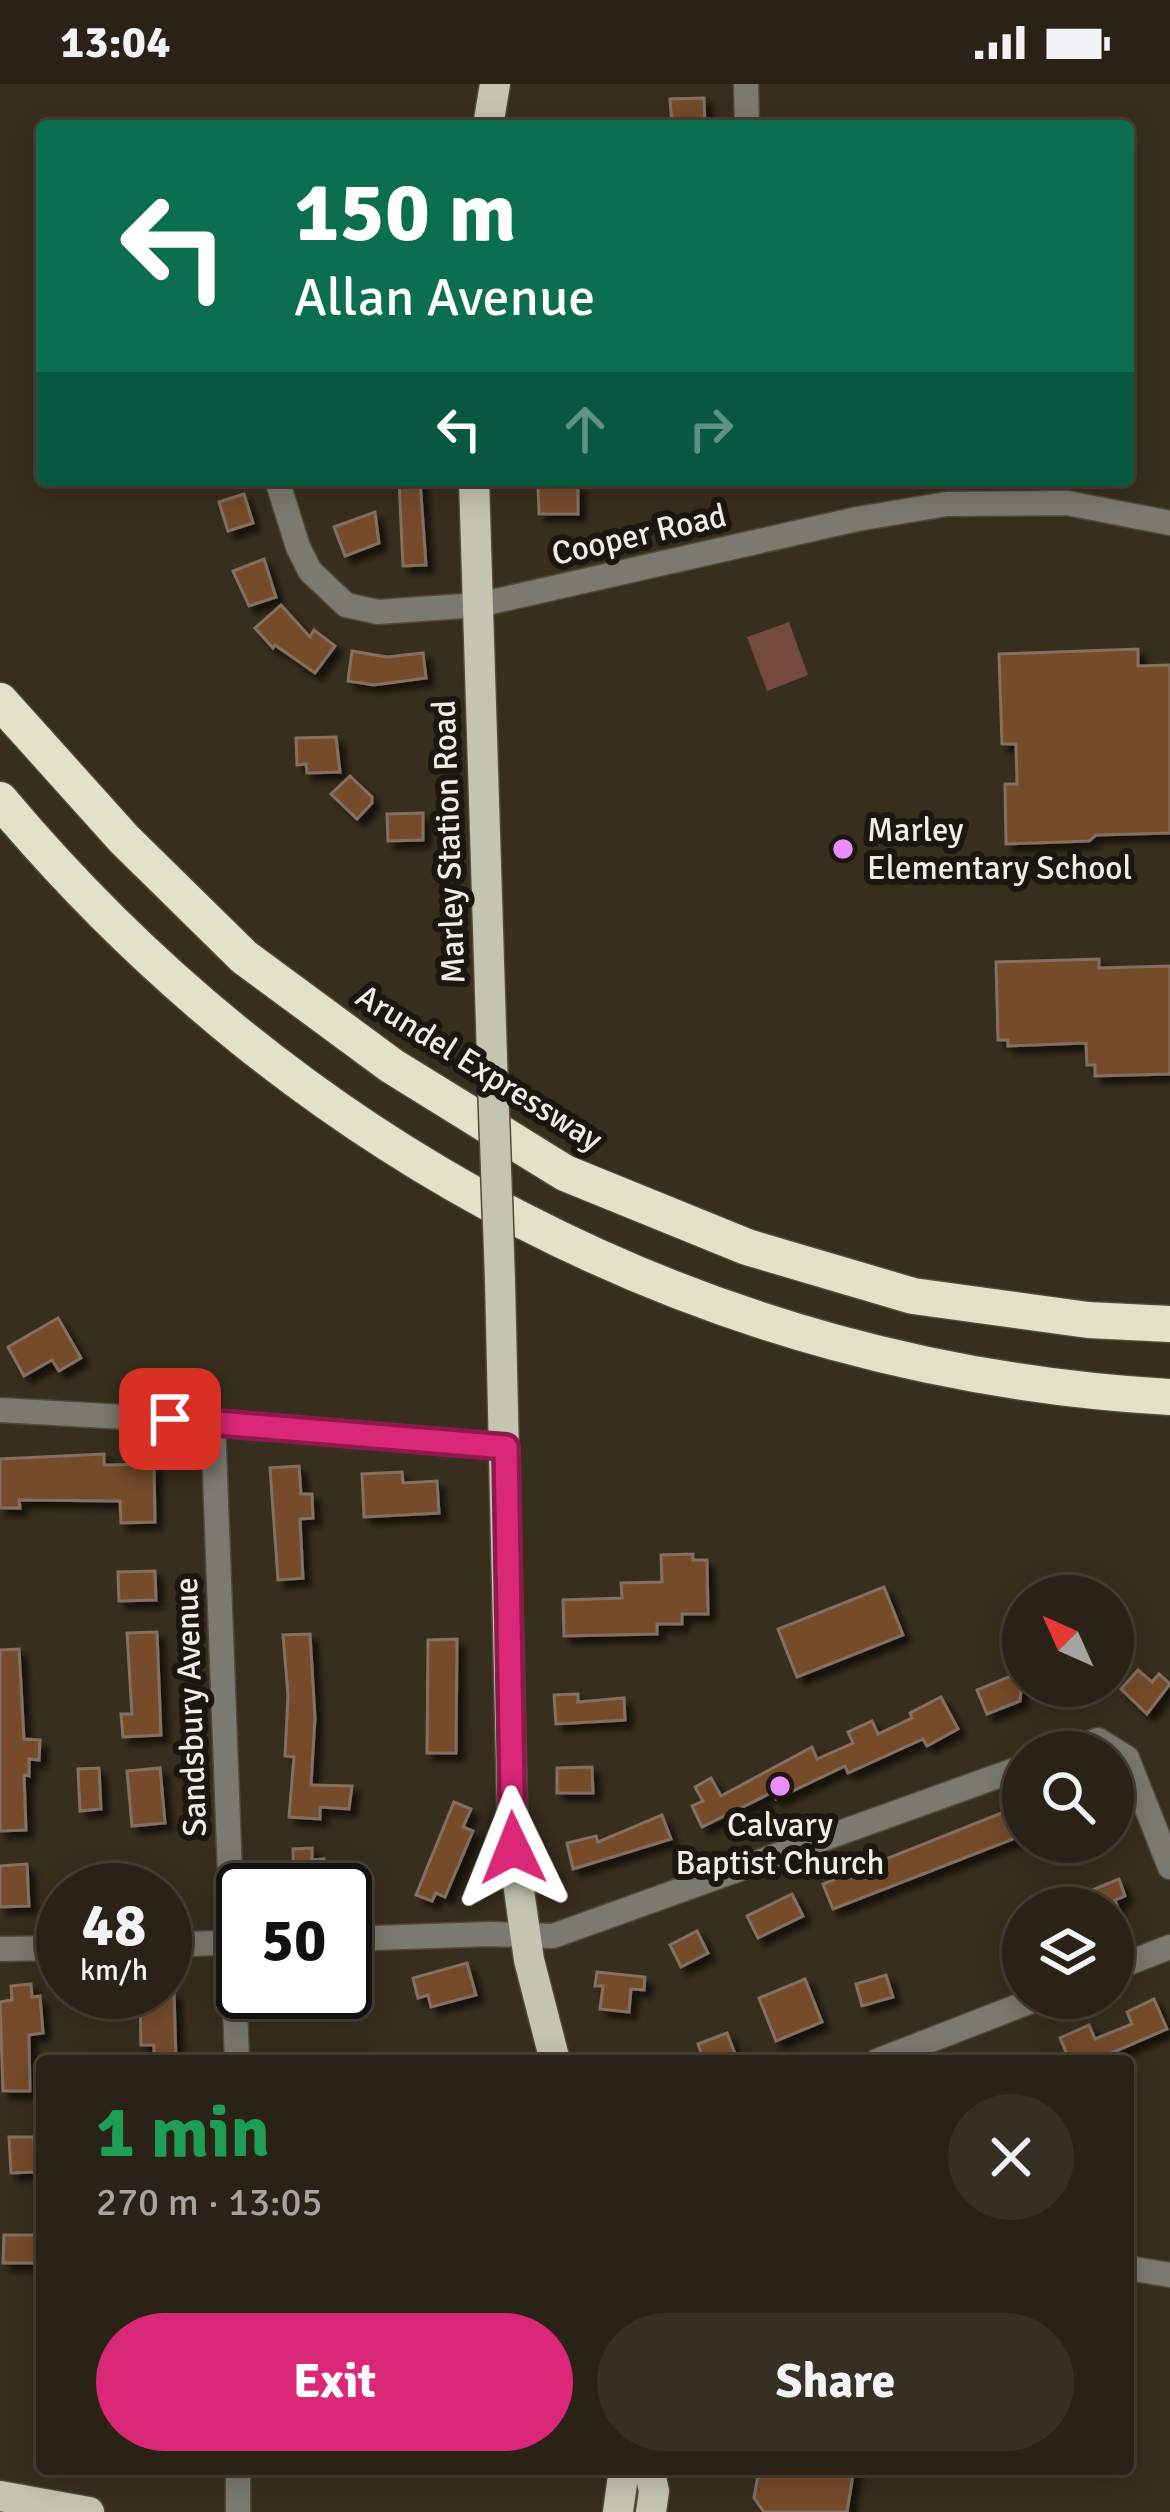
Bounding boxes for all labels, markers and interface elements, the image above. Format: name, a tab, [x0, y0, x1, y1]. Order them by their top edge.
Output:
text: 13:04	[60, 15, 170, 70]
text: 150 m	[294, 161, 516, 265]
icon: left	[96, 168, 252, 324]
text: Allan Avenue	[294, 264, 595, 331]
icon: left	[426, 396, 492, 462]
icon: ahead	[552, 396, 618, 462]
icon: right	[678, 396, 744, 462]
street label: Cooper Road	[548, 495, 730, 575]
street label: Marley Station Road	[424, 700, 474, 984]
place label: Marley Elementary School	[867, 810, 1132, 889]
marker: Marley Elementary School	[830, 836, 856, 862]
street label: Arundel Expressway	[348, 976, 610, 1161]
pin	[119, 1368, 221, 1470]
icon: arrive	[137, 1386, 203, 1452]
north arrow	[1002, 1575, 1134, 1707]
map controls	[1002, 1575, 1134, 2019]
street label: Sandsbury Avenue	[166, 1577, 216, 1837]
button: search	[1002, 1731, 1134, 1863]
marker: Calvary Baptist Church	[767, 1773, 793, 1799]
position arrow	[450, 1785, 576, 1911]
place label: Calvary Baptist Church	[675, 1805, 885, 1884]
speed limit sign: 50	[216, 1863, 372, 2019]
button: layers	[1002, 1887, 1134, 2019]
text: 48	[82, 1889, 146, 1963]
text: km/h	[80, 1952, 148, 1989]
text: 1 min	[96, 2088, 270, 2177]
button: close	[948, 2094, 1074, 2220]
text: 270 m · 13:05	[96, 2178, 323, 2226]
button: Exit	[96, 2313, 573, 2451]
button: Share	[597, 2313, 1074, 2451]

